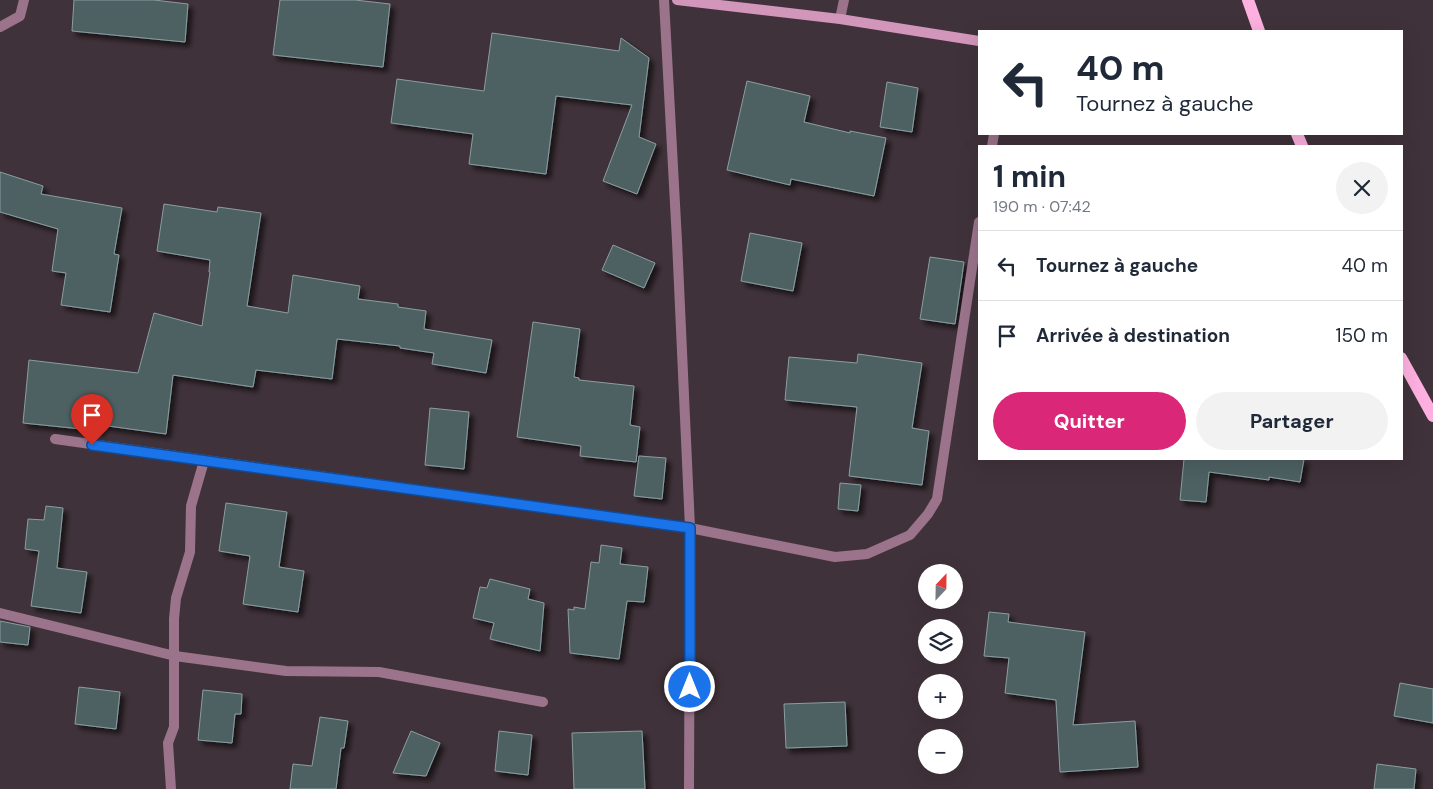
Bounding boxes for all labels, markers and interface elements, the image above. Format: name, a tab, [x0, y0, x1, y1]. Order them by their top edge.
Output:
text: 40 m	[1076, 45, 1165, 91]
icon: left	[993, 50, 1058, 115]
text: Tournez à gauche	[1076, 89, 1254, 118]
text: 1 min	[993, 157, 1066, 196]
button: close	[1336, 162, 1388, 214]
text: 190 m · 07:42	[993, 196, 1091, 217]
icon: left	[993, 252, 1021, 280]
text: Tournez à gauche	[1036, 253, 1198, 278]
text: 40 m	[1341, 253, 1388, 278]
icon: arrive	[993, 322, 1021, 350]
text: Arrivée à destination	[1036, 323, 1230, 348]
text: 150 m	[1336, 323, 1388, 348]
button: Quitter	[993, 392, 1186, 450]
button: Partager	[1196, 392, 1388, 450]
pin	[71, 394, 113, 445]
icon: arrive	[78, 401, 106, 429]
north arrow	[918, 564, 962, 609]
map controls	[918, 564, 963, 774]
button: layers	[918, 619, 963, 664]
position arrow	[663, 660, 715, 712]
button: +	[918, 674, 963, 719]
button: −	[918, 729, 963, 774]

